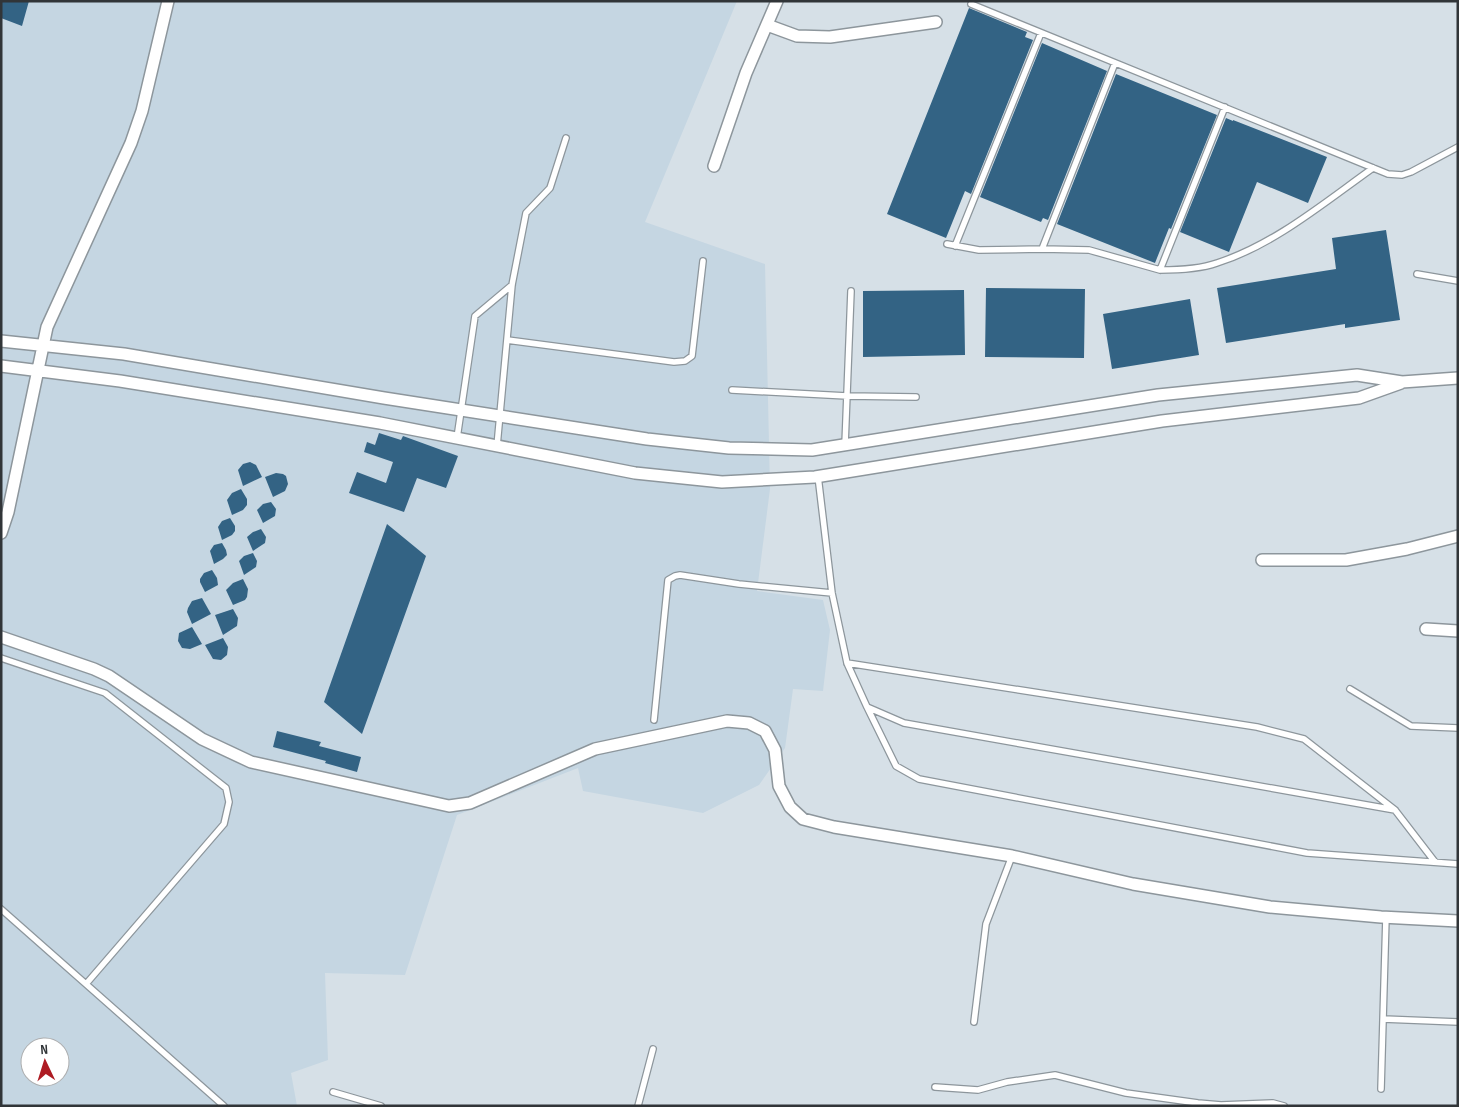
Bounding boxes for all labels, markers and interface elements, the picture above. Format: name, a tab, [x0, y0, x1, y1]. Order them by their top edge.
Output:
north arrow	[20, 1037, 70, 1087]
text: N	[40, 1041, 48, 1058]

